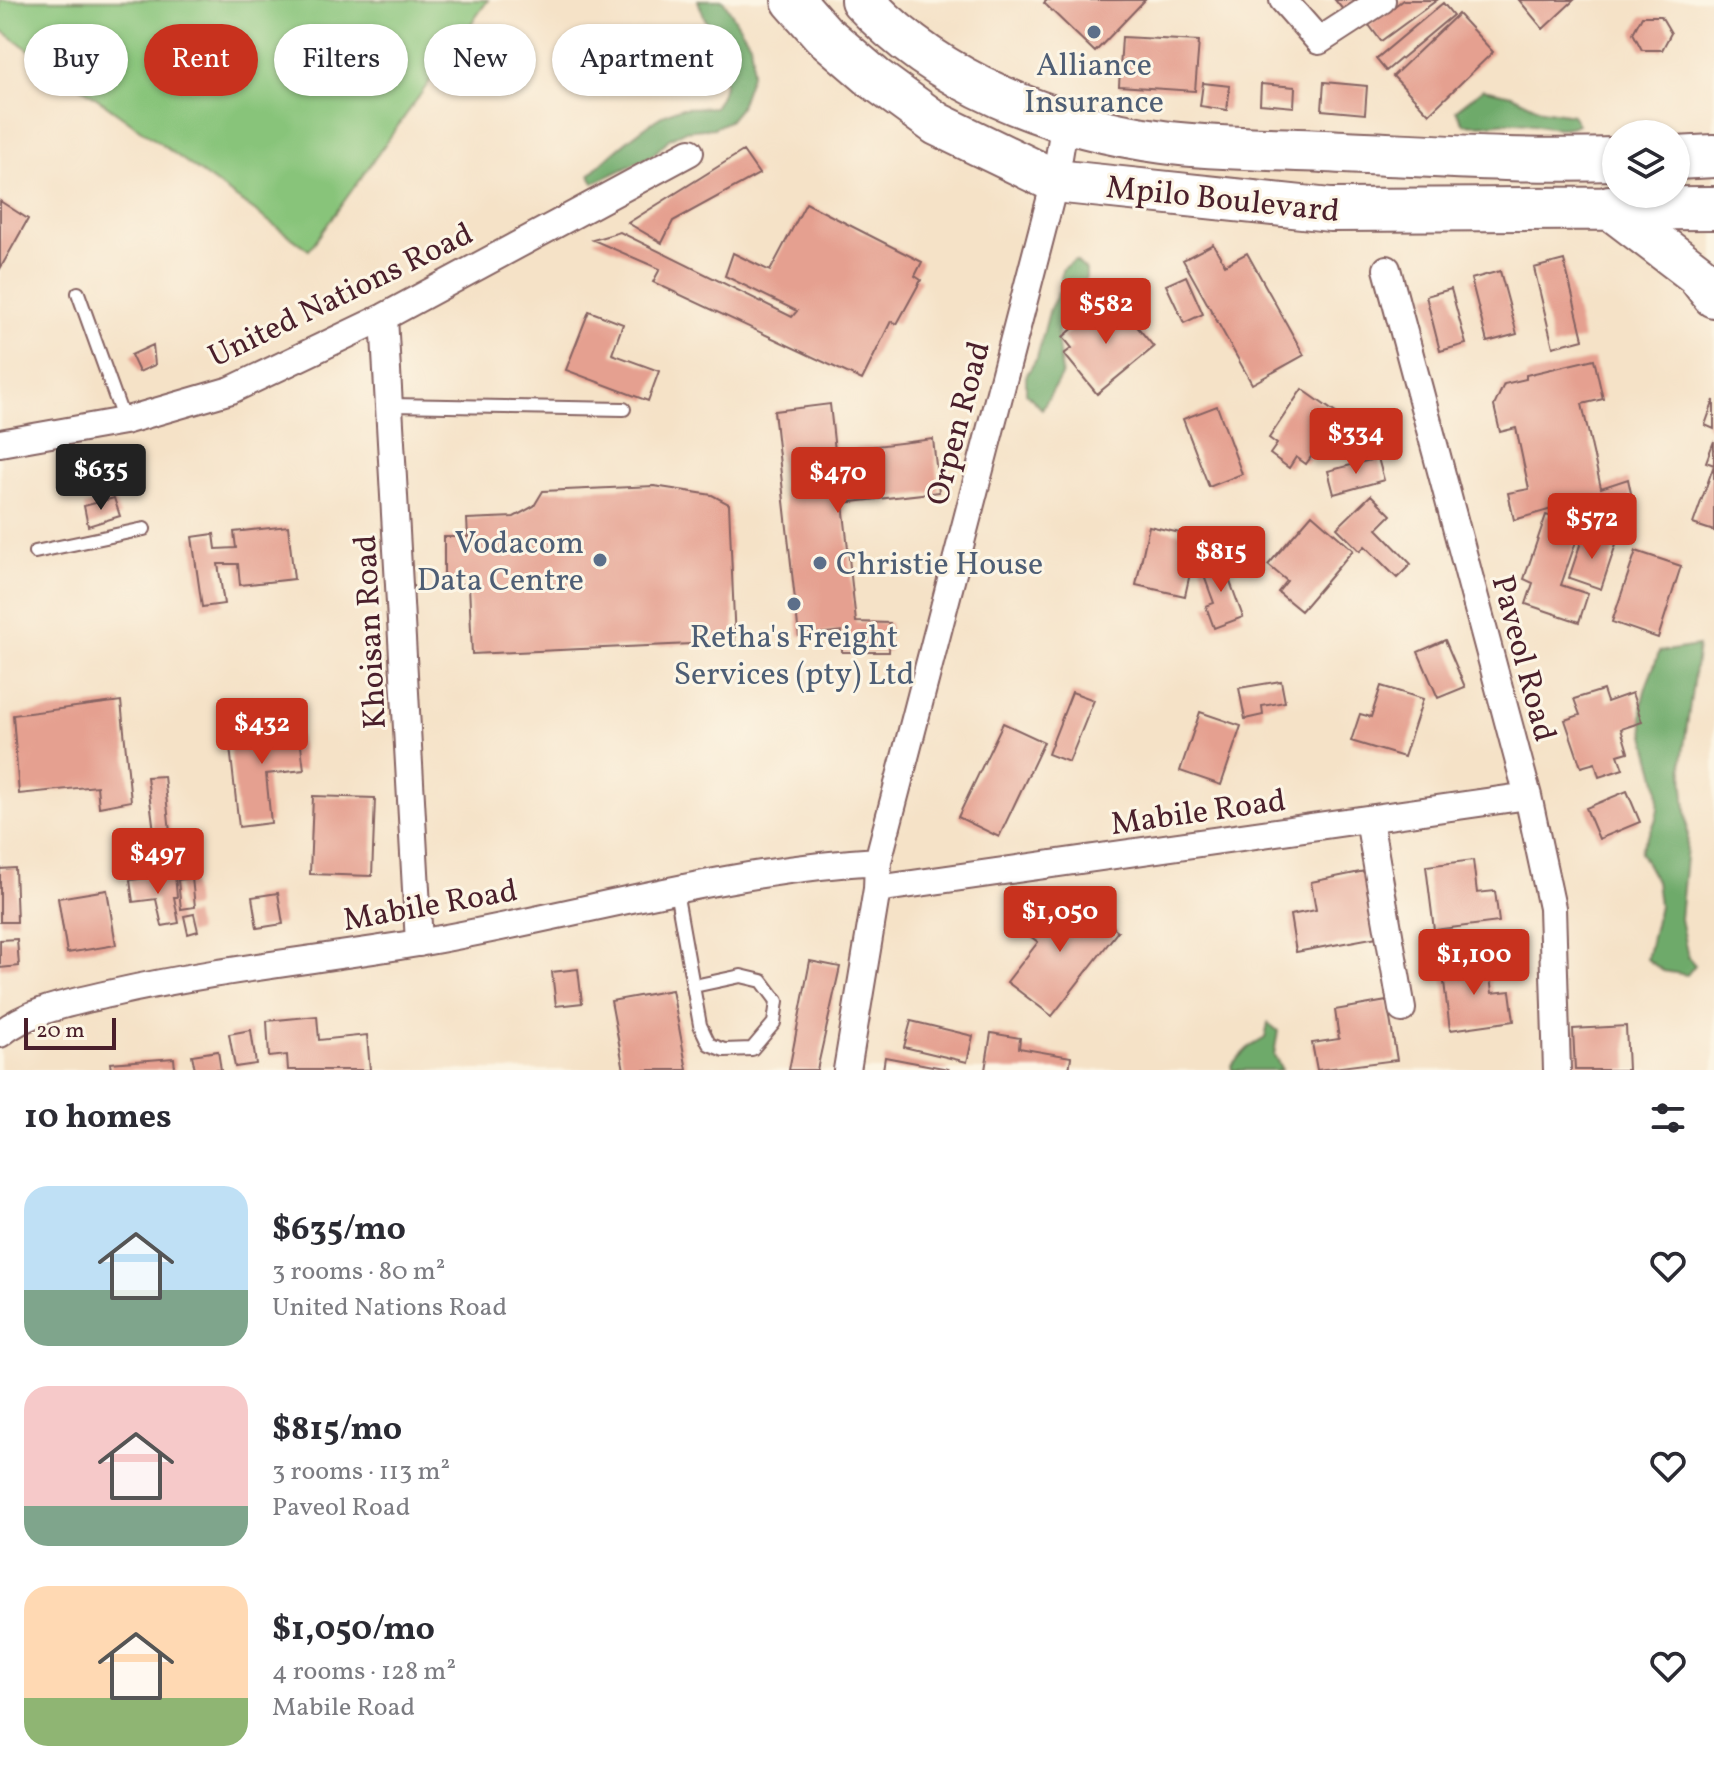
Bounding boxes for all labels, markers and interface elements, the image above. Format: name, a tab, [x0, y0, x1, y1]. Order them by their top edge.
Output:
marker: Alliance Insurance	[1085, 23, 1103, 41]
chip: Buy	[24, 24, 128, 96]
chip: Rent	[144, 24, 258, 96]
chip: Filters	[274, 24, 408, 96]
chip: New	[424, 24, 536, 96]
chip: Apartment	[552, 24, 742, 96]
place label: Alliance Insurance	[1024, 45, 1164, 126]
map controls	[1602, 120, 1690, 208]
button: layers	[1602, 120, 1690, 208]
street label: Mpilo Boulevard	[1104, 167, 1342, 235]
street label: United Nations Road	[202, 213, 481, 380]
pin: $582	[1059, 278, 1153, 346]
text: $582	[1079, 286, 1133, 322]
street label: Orpen Road	[917, 337, 1003, 511]
pin: $334	[1309, 408, 1403, 476]
text: $334	[1328, 416, 1384, 452]
pin: $635	[54, 444, 148, 512]
pin: $470	[791, 447, 885, 515]
text: $635	[74, 452, 128, 488]
text: $470	[809, 455, 867, 491]
pin: $572	[1545, 493, 1639, 561]
text: $572	[1566, 501, 1618, 537]
place label: Vodacom Data Centre	[417, 523, 584, 604]
pin: $815	[1174, 526, 1268, 594]
street label: Khoisan Road	[345, 533, 399, 730]
text: $815	[1195, 534, 1247, 570]
place label: Christie House	[836, 544, 1043, 588]
marker: Vodacom Data Centre	[591, 551, 609, 569]
marker: Christie House	[811, 554, 829, 572]
street label: Paveol Road	[1479, 571, 1565, 747]
marker: Retha's Freight Services (pty) Ltd	[785, 595, 803, 613]
place label: Retha's Freight Services (pty) Ltd	[673, 617, 915, 698]
pin: $432	[215, 698, 309, 766]
text: $432	[234, 706, 290, 742]
street label: Mabile Road	[1108, 780, 1289, 848]
pin: $497	[111, 828, 205, 896]
text: $497	[130, 836, 186, 872]
street label: Mabile Road	[340, 870, 521, 944]
pin: $1,050	[995, 886, 1125, 954]
text: $1,050	[1022, 894, 1098, 930]
pin: $1,100	[1409, 929, 1539, 997]
text: $1,100	[1436, 937, 1512, 973]
scale bar	[24, 1014, 116, 1050]
text: 20 m	[36, 1016, 85, 1047]
text: 10 homes	[24, 1095, 172, 1142]
icon: filters	[1646, 1096, 1690, 1140]
text: $635/mo	[272, 1207, 406, 1254]
icon: home	[88, 1218, 184, 1314]
icon: heart	[1646, 1244, 1690, 1288]
text: 3 rooms · 80 m²	[272, 1254, 445, 1290]
text: United Nations Road	[272, 1290, 507, 1326]
text: $815/mo	[272, 1407, 402, 1454]
icon: home	[88, 1418, 184, 1514]
icon: heart	[1646, 1444, 1690, 1488]
text: 3 rooms · 113 m²	[272, 1454, 450, 1490]
text: Paveol Road	[272, 1490, 410, 1526]
text: $1,050/mo	[272, 1607, 435, 1654]
icon: home	[88, 1618, 184, 1714]
icon: heart	[1646, 1644, 1690, 1688]
text: 4 rooms · 128 m²	[272, 1654, 456, 1690]
text: Mabile Road	[272, 1690, 415, 1726]

